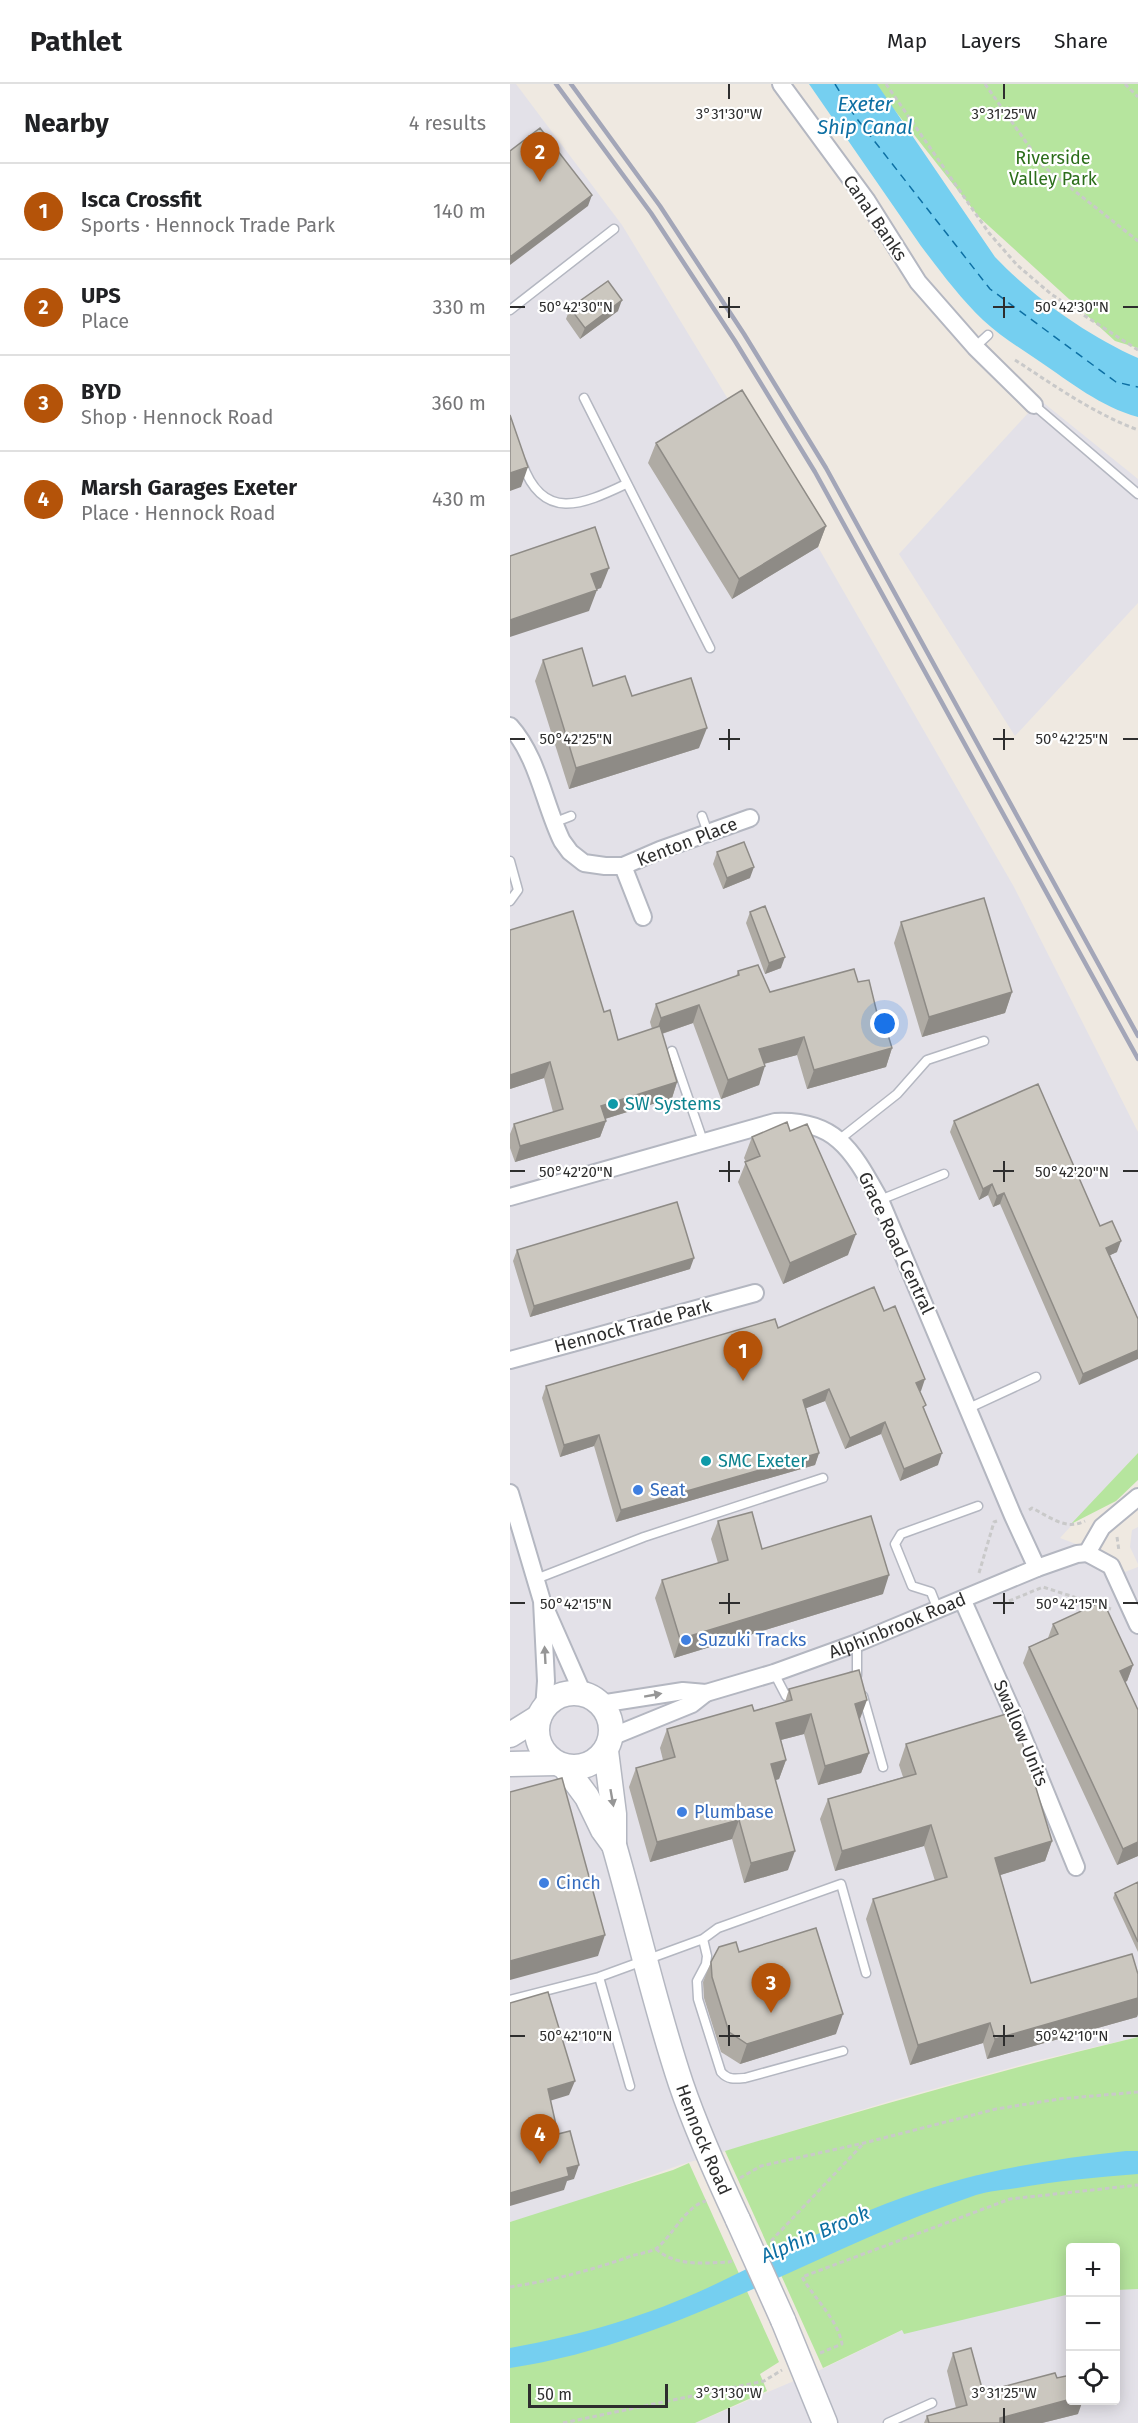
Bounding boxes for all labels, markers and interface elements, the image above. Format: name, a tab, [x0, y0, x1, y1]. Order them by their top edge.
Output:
text: Pathlet	[30, 25, 122, 58]
text: Map	[887, 28, 927, 54]
text: Layers	[960, 28, 1021, 54]
text: Share	[1054, 28, 1108, 54]
water label: Exeter Ship Canal	[816, 92, 913, 139]
text: 3°31'30"W	[696, 105, 763, 123]
text: 3°31'25"W	[971, 105, 1037, 123]
text: Nearby	[24, 108, 109, 139]
text: 4 results	[409, 111, 486, 135]
pin: 2	[520, 132, 560, 182]
park label: Riverside Valley Park	[1009, 147, 1098, 190]
street label: Canal Banks	[838, 171, 912, 265]
text: Isca Crossfit	[81, 186, 202, 213]
text: 1	[39, 199, 48, 223]
text: 140 m	[433, 199, 486, 223]
text: Sports · Hennock Trade Park	[81, 213, 335, 237]
text: UPS	[81, 282, 121, 309]
text: 2	[38, 295, 49, 319]
text: 330 m	[432, 295, 486, 319]
text: 50°42'30"N	[539, 298, 613, 316]
text: 50°42'30"N	[1035, 298, 1109, 316]
text: Place	[81, 309, 129, 333]
text: BYD	[81, 378, 121, 405]
text: 3	[38, 391, 49, 415]
text: 360 m	[432, 391, 486, 415]
text: Shop · Hennock Road	[81, 405, 273, 429]
text: Marsh Garages Exeter	[81, 474, 297, 501]
text: 4	[38, 487, 49, 511]
text: 430 m	[432, 487, 486, 511]
text: Place · Hennock Road	[81, 501, 275, 525]
text: 50°42'25"N	[540, 730, 612, 748]
text: 50°42'25"N	[1036, 730, 1108, 748]
street label: Kenton Place	[634, 813, 740, 871]
your location	[870, 1009, 899, 1038]
place label: SW Systems	[625, 1093, 721, 1115]
marker: SW Systems	[606, 1097, 620, 1111]
text: 50°42'20"N	[539, 1163, 613, 1181]
text: 50°42'20"N	[1035, 1163, 1109, 1181]
street label: Grace Road Central	[853, 1168, 939, 1318]
street label: Hennock Trade Park	[552, 1294, 715, 1358]
pin: 1	[724, 1332, 762, 1381]
place label: SMC Exeter	[718, 1450, 807, 1472]
marker: SMC Exeter	[699, 1454, 713, 1468]
place label: Seat	[650, 1479, 686, 1501]
marker: Seat	[631, 1483, 645, 1497]
street label: Alphinbrook Road	[826, 1588, 969, 1663]
text: 50°42'15"N	[540, 1595, 612, 1613]
text: 50°42'15"N	[1036, 1595, 1108, 1613]
place label: Suzuki Tracks	[698, 1629, 807, 1651]
marker: Suzuki Tracks	[679, 1633, 693, 1647]
one-way arrow	[540, 1646, 549, 1665]
street label: Swallow Units	[989, 1677, 1053, 1789]
one-way arrow	[644, 1690, 663, 1699]
one-way arrow	[608, 1788, 617, 1807]
place label: Plumbase	[694, 1801, 774, 1823]
marker: Plumbase	[675, 1805, 689, 1819]
place label: Cinch	[556, 1872, 601, 1894]
marker: Cinch	[537, 1876, 551, 1890]
pin: 3	[752, 1964, 790, 2013]
text: 50°42'10"N	[539, 2027, 613, 2045]
text: 50°42'10"N	[1035, 2027, 1109, 2045]
street label: Hennock Road	[671, 2081, 736, 2198]
pin: 4	[520, 2114, 560, 2164]
water label: Alphin Brook	[756, 2200, 873, 2268]
map controls	[1066, 2243, 1120, 2405]
button: +	[1066, 2243, 1120, 2297]
button: −	[1066, 2297, 1120, 2351]
button: locate	[1066, 2351, 1120, 2405]
scale bar	[528, 2381, 668, 2408]
text: 3°31'30"W	[696, 2384, 763, 2402]
text: 3°31'25"W	[971, 2384, 1037, 2402]
text: 50 m	[537, 2385, 572, 2404]

